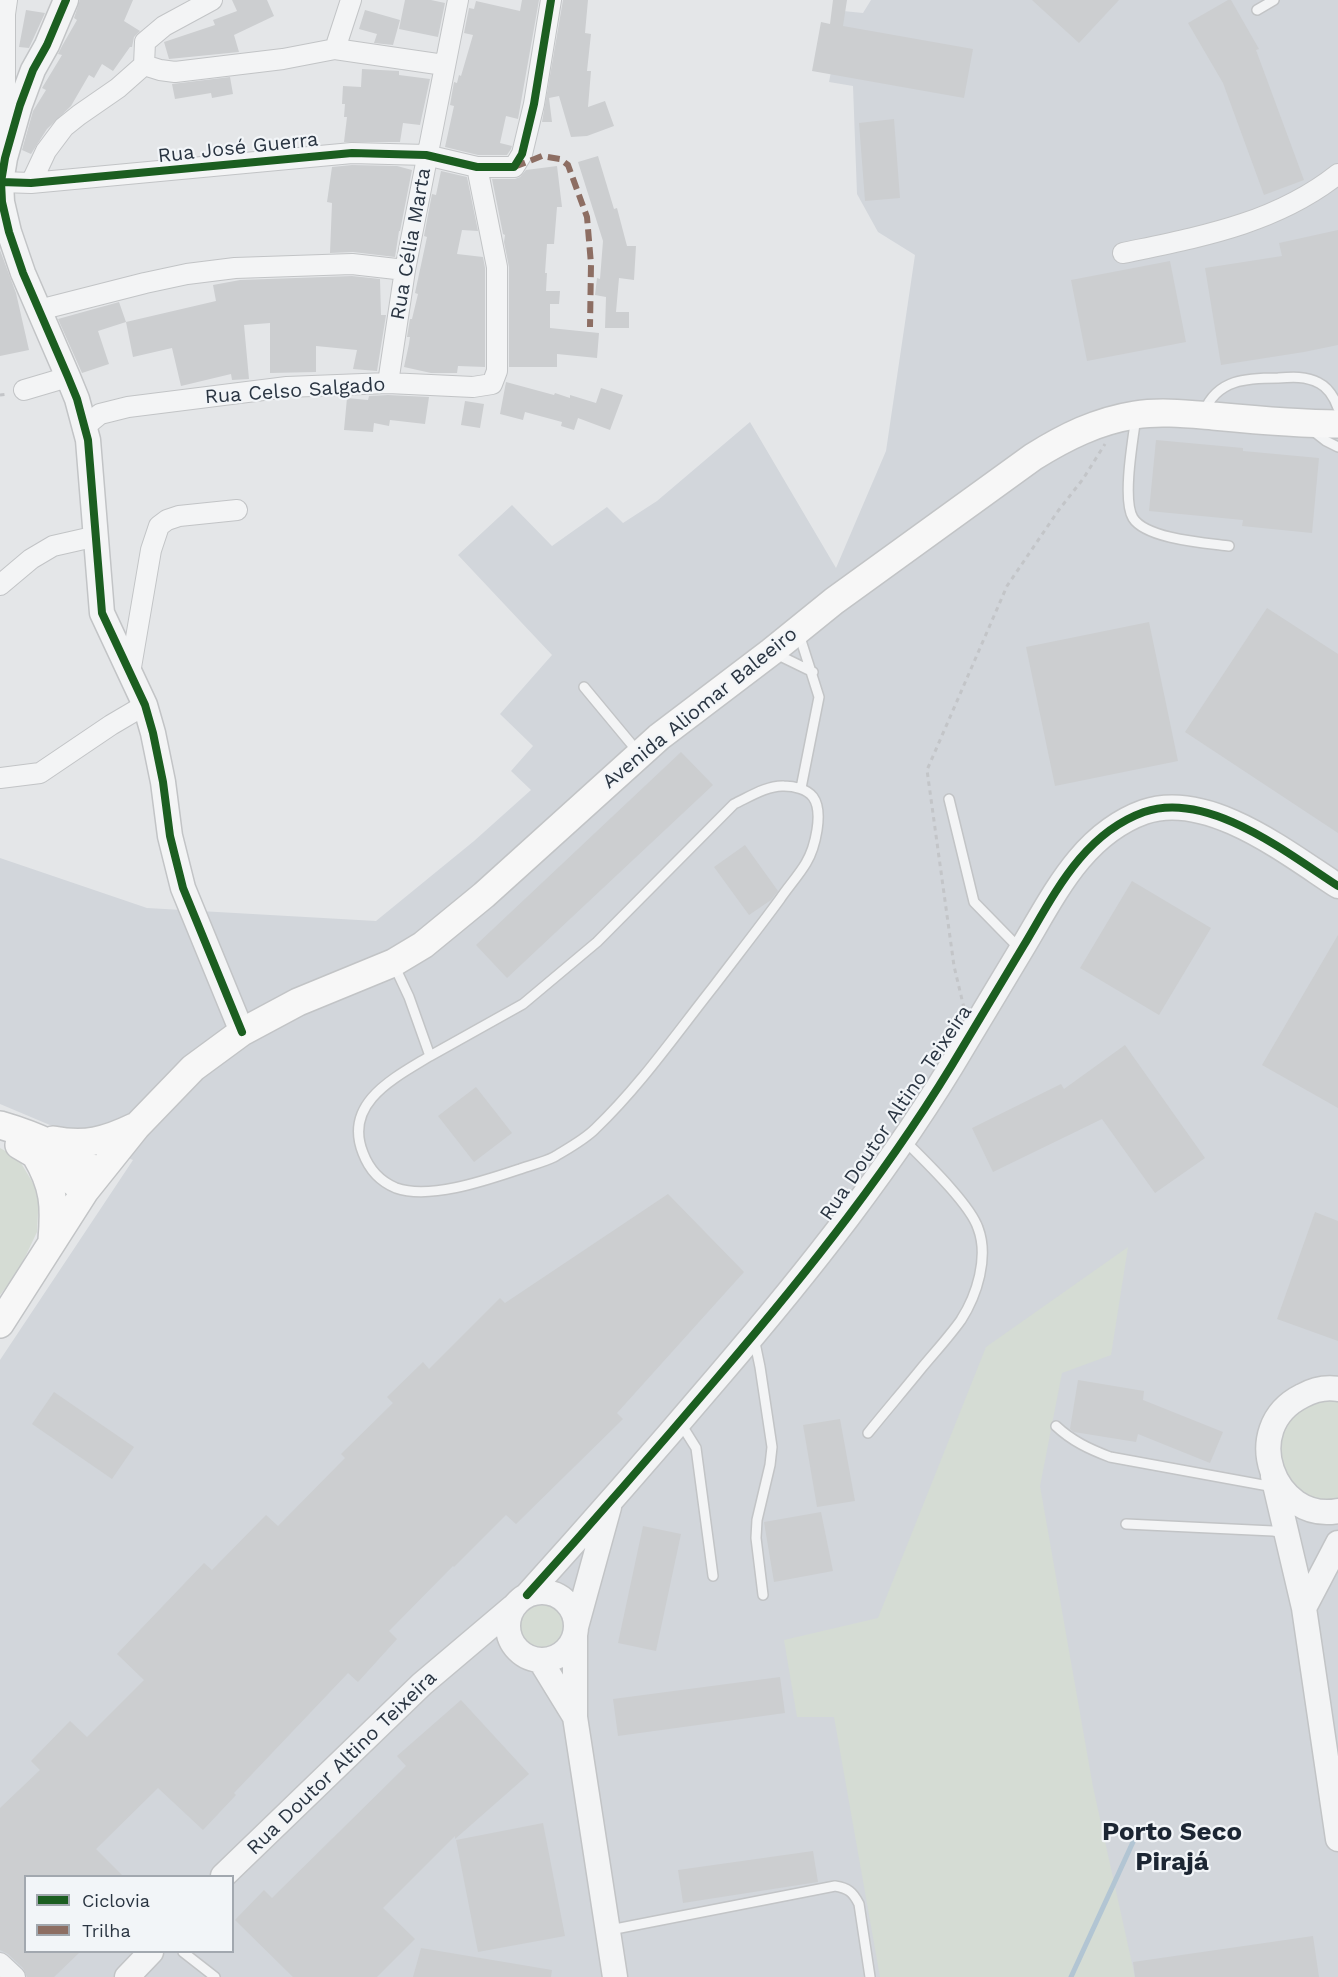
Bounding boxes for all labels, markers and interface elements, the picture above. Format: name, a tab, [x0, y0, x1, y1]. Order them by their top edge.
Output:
street label: Rua José Guerra	[157, 128, 319, 168]
street label: Rua Célia Marta	[386, 166, 436, 322]
street label: Rua Celso Salgado	[204, 373, 386, 409]
street label: Avenida Aliomar Baleeiro	[598, 622, 802, 794]
street label: Rua Doutor Altino Teixeira	[815, 1001, 977, 1225]
street label: Rua Doutor Altino Teixeira	[242, 1666, 442, 1860]
district label: Porto Seco Pirajá	[1102, 1816, 1242, 1877]
legend	[24, 1875, 234, 1953]
text: Ciclovia	[82, 1890, 150, 1911]
text: Trilha	[82, 1920, 131, 1941]

